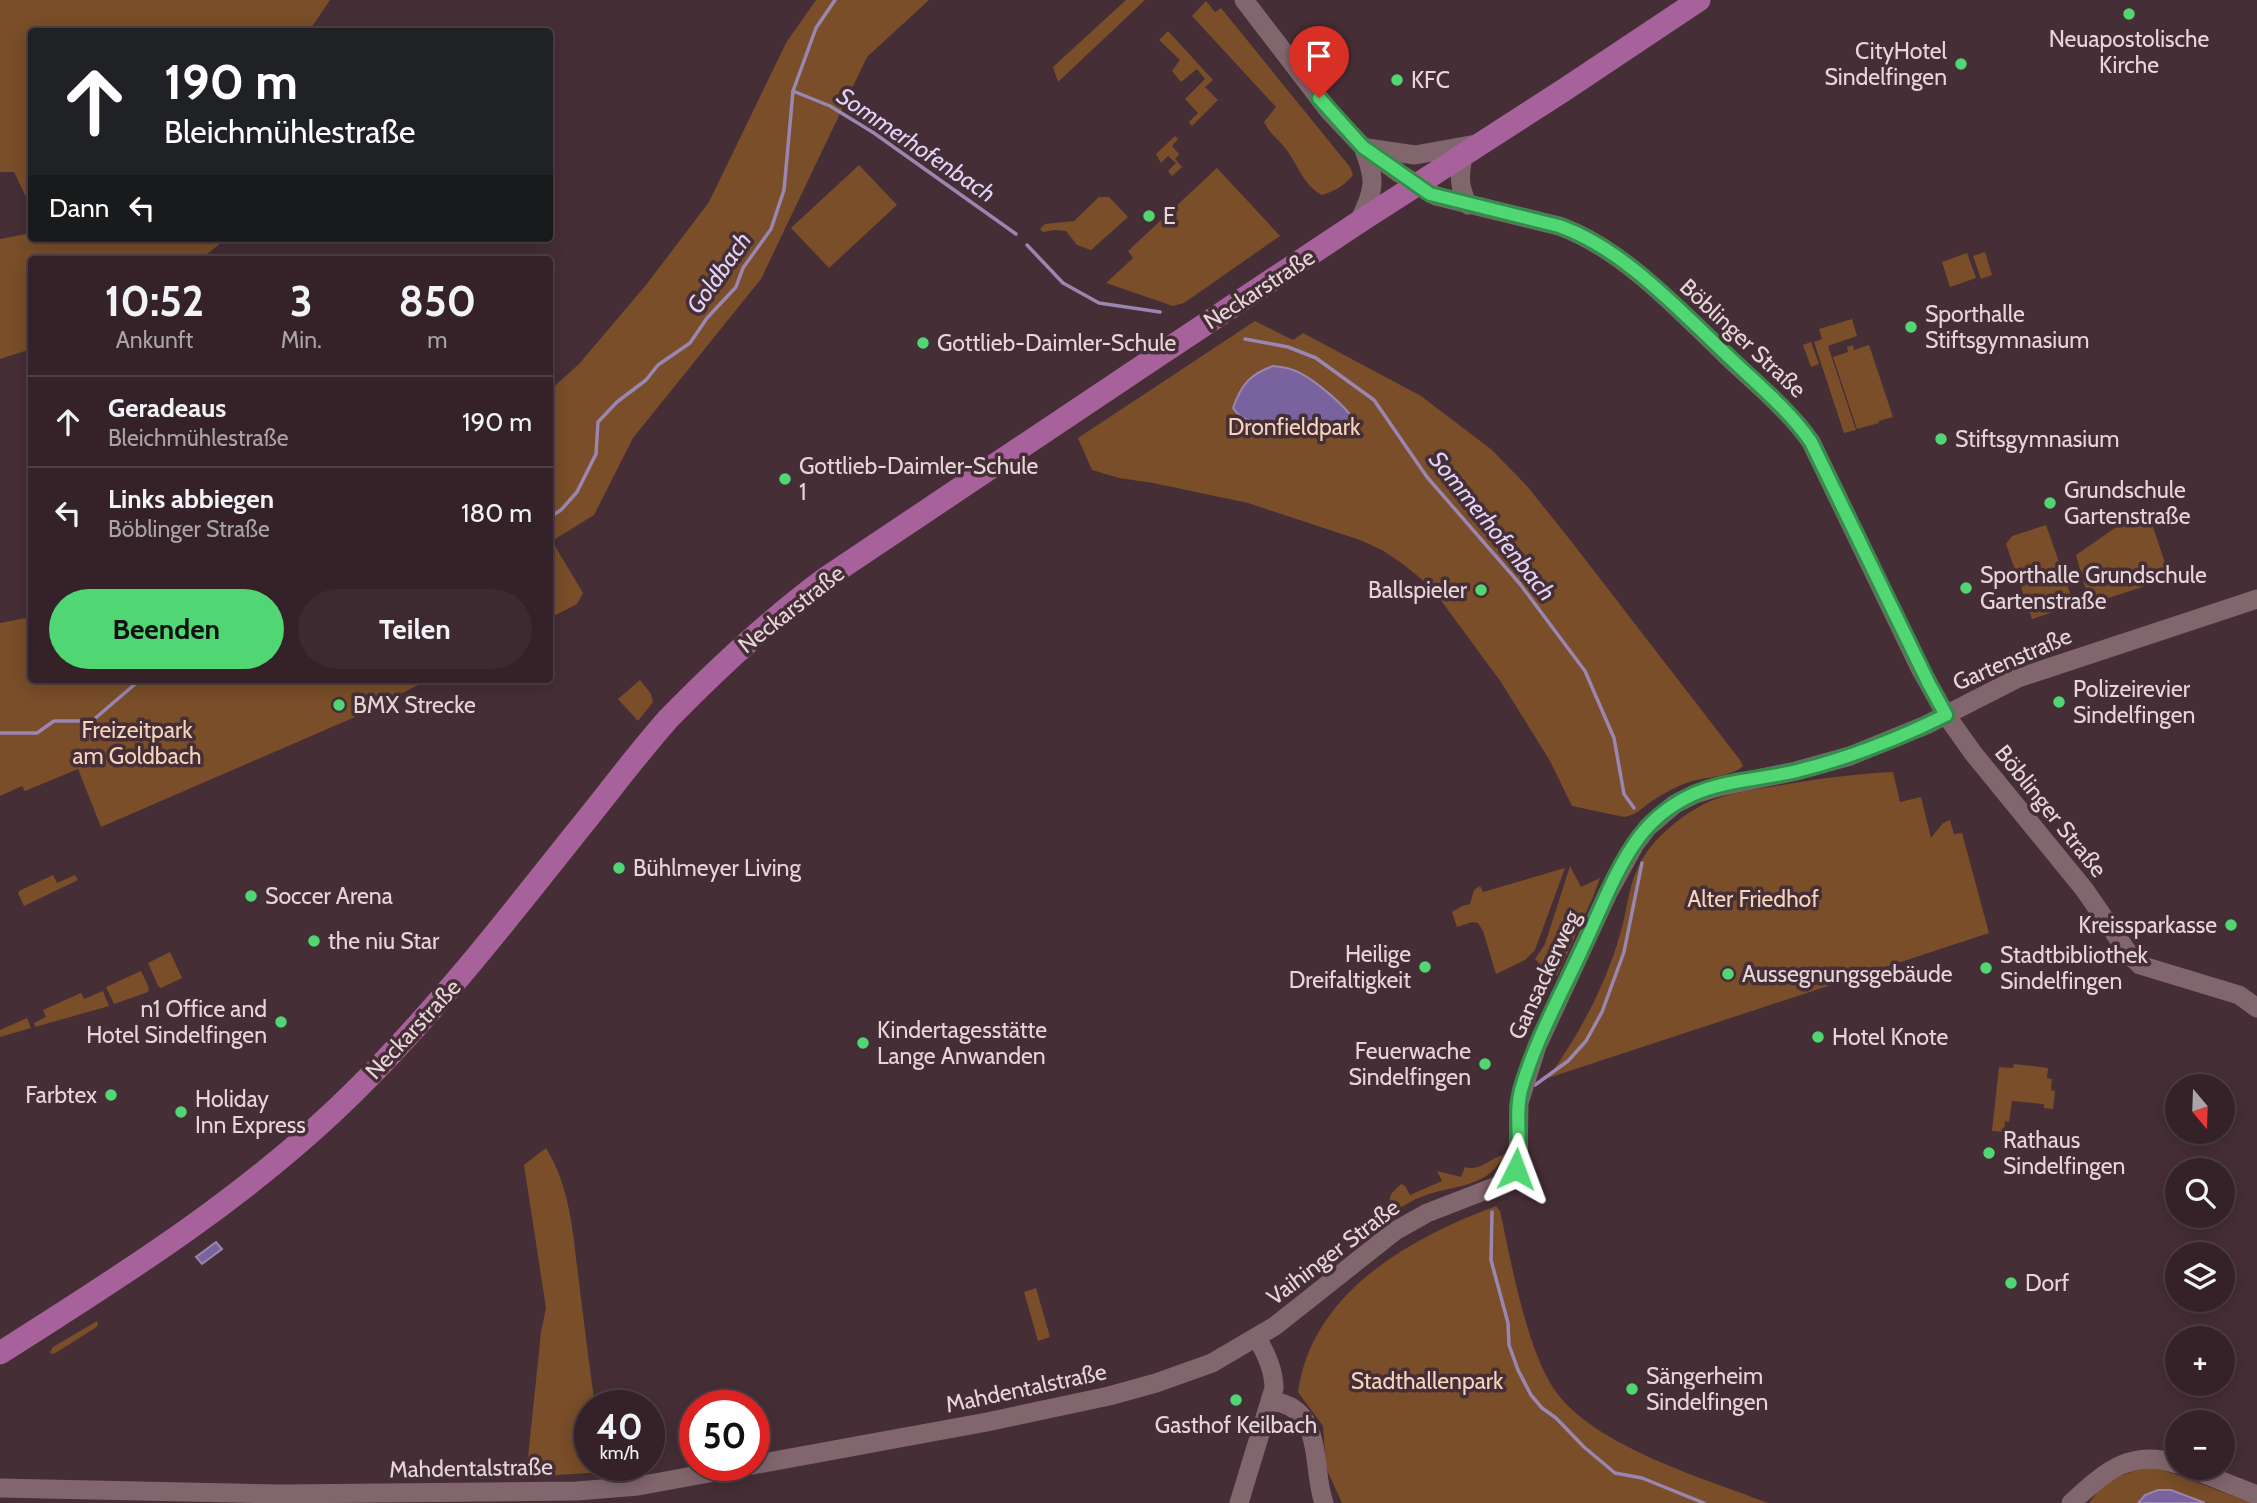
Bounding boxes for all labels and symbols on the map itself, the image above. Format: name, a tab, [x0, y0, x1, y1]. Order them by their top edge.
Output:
marker: Neuapostolische Kirche	[2121, 6, 2137, 22]
place label: Neuapostolische Kirche	[2049, 25, 2209, 79]
pin	[1289, 26, 1349, 98]
place label: CityHotel Sindelfingen	[1825, 37, 1948, 91]
marker: CityHotel Sindelfingen	[1953, 56, 1969, 72]
place label: KFC	[1411, 66, 1450, 94]
marker: KFC	[1389, 72, 1405, 88]
water label: Sommerhofenbach	[832, 81, 1001, 208]
place label: E	[1163, 202, 1176, 230]
marker: E	[1141, 208, 1157, 224]
water label: Goldbach	[680, 226, 757, 319]
street label: Neckarstraße	[1198, 243, 1320, 335]
street label: Böblinger Straße	[1674, 273, 1812, 404]
place label: Sporthalle Stiftsgymnasium	[1925, 300, 2089, 354]
marker: Sporthalle Stiftsgymnasium	[1903, 319, 1919, 335]
place label: Gottlieb-Daimler-Schule	[937, 329, 1177, 357]
marker: Gottlieb-Daimler-Schule	[915, 335, 931, 351]
park label: Dronfieldpark	[1228, 413, 1361, 441]
place label: Stiftsgymnasium	[1955, 425, 2119, 453]
marker: Stiftsgymnasium	[1933, 431, 1949, 447]
water label: Sommerhofenbach	[1423, 445, 1562, 606]
place label: Gottlieb-Daimler-Schule 1	[799, 452, 1039, 506]
marker: Gottlieb-Daimler-Schule 1	[777, 471, 793, 487]
place label: Grundschule Gartenstraße	[2064, 476, 2191, 530]
marker: Grundschule Gartenstraße	[2042, 495, 2058, 511]
street label: Neckarstraße	[732, 559, 850, 659]
place label: Sporthalle Grundschule Gartenstraße	[1980, 561, 2207, 615]
place label: Ballspieler	[1368, 576, 1468, 604]
marker: Sporthalle Grundschule Gartenstraße	[1958, 580, 1974, 596]
marker: Ballspieler	[1473, 582, 1489, 598]
street label: Gartenstraße	[1948, 621, 2076, 697]
place label: Polizeirevier Sindelfingen	[2073, 675, 2195, 729]
place label: BMX Strecke	[353, 691, 476, 719]
marker: Polizeirevier Sindelfingen	[2051, 694, 2067, 710]
marker: BMX Strecke	[331, 697, 347, 713]
park label: Freizeitpark am Goldbach	[72, 716, 202, 770]
street label: Böblinger Straße	[1989, 739, 2113, 883]
place label: Bühlmeyer Living	[633, 854, 801, 882]
marker: Bühlmeyer Living	[611, 860, 627, 876]
place label: Soccer Arena	[265, 882, 393, 910]
park label: Alter Friedhof	[1687, 885, 1819, 913]
marker: Soccer Arena	[243, 888, 259, 904]
street label: Gansackerweg	[1502, 906, 1586, 1044]
place label: Kreissparkasse	[2078, 911, 2217, 939]
marker: Kreissparkasse	[2223, 917, 2239, 933]
place label: the niu Star	[328, 927, 440, 955]
marker: the niu Star	[306, 933, 322, 949]
place label: Heilige Dreifaltigkeit	[1289, 940, 1411, 994]
place label: Stadtbibliothek Sindelfingen	[2000, 941, 2149, 995]
marker: Heilige Dreifaltigkeit	[1417, 959, 1433, 975]
place label: Aussegnungsgebäude	[1742, 960, 1953, 988]
marker: Stadtbibliothek Sindelfingen	[1978, 960, 1994, 976]
marker: Aussegnungsgebäude	[1720, 966, 1736, 982]
street label: Neckarstraße	[359, 973, 467, 1085]
place label: n1 Office and Hotel Sindelfingen	[86, 995, 267, 1049]
marker: n1 Office and Hotel Sindelfingen	[273, 1014, 289, 1030]
place label: Kindertagesstätte Lange Anwanden	[877, 1016, 1047, 1070]
place label: Hotel Knote	[1832, 1023, 1948, 1051]
marker: Hotel Knote	[1810, 1029, 1826, 1045]
marker: Kindertagesstätte Lange Anwanden	[855, 1035, 871, 1051]
place label: Feuerwache Sindelfingen	[1349, 1037, 1471, 1091]
marker: Feuerwache Sindelfingen	[1477, 1056, 1493, 1072]
north arrow	[2165, 1074, 2235, 1144]
place label: Farbtex	[25, 1081, 97, 1109]
place label: Holiday Inn Express	[195, 1085, 306, 1139]
marker: Farbtex	[103, 1087, 119, 1103]
marker: Holiday Inn Express	[173, 1104, 189, 1120]
place label: Rathaus Sindelfingen	[2003, 1126, 2125, 1180]
position arrow	[1479, 1132, 1553, 1206]
marker: Rathaus Sindelfingen	[1981, 1145, 1997, 1161]
street label: Vaihinger Straße	[1261, 1193, 1405, 1311]
place label: Dorf	[2025, 1269, 2070, 1297]
marker: Dorf	[2003, 1275, 2019, 1291]
street label: Mahdentalstraße	[943, 1357, 1109, 1419]
place label: Sängerheim Sindelfingen	[1646, 1362, 1768, 1416]
park label: Stadthallenpark	[1351, 1367, 1504, 1395]
marker: Sängerheim Sindelfingen	[1624, 1381, 1640, 1397]
speed limit sign: 50	[679, 1390, 770, 1481]
marker: Gasthof Keilbach	[1228, 1392, 1244, 1408]
place label: Gasthof Keilbach	[1155, 1411, 1317, 1439]
street label: Mahdentalstraße	[389, 1453, 553, 1483]

